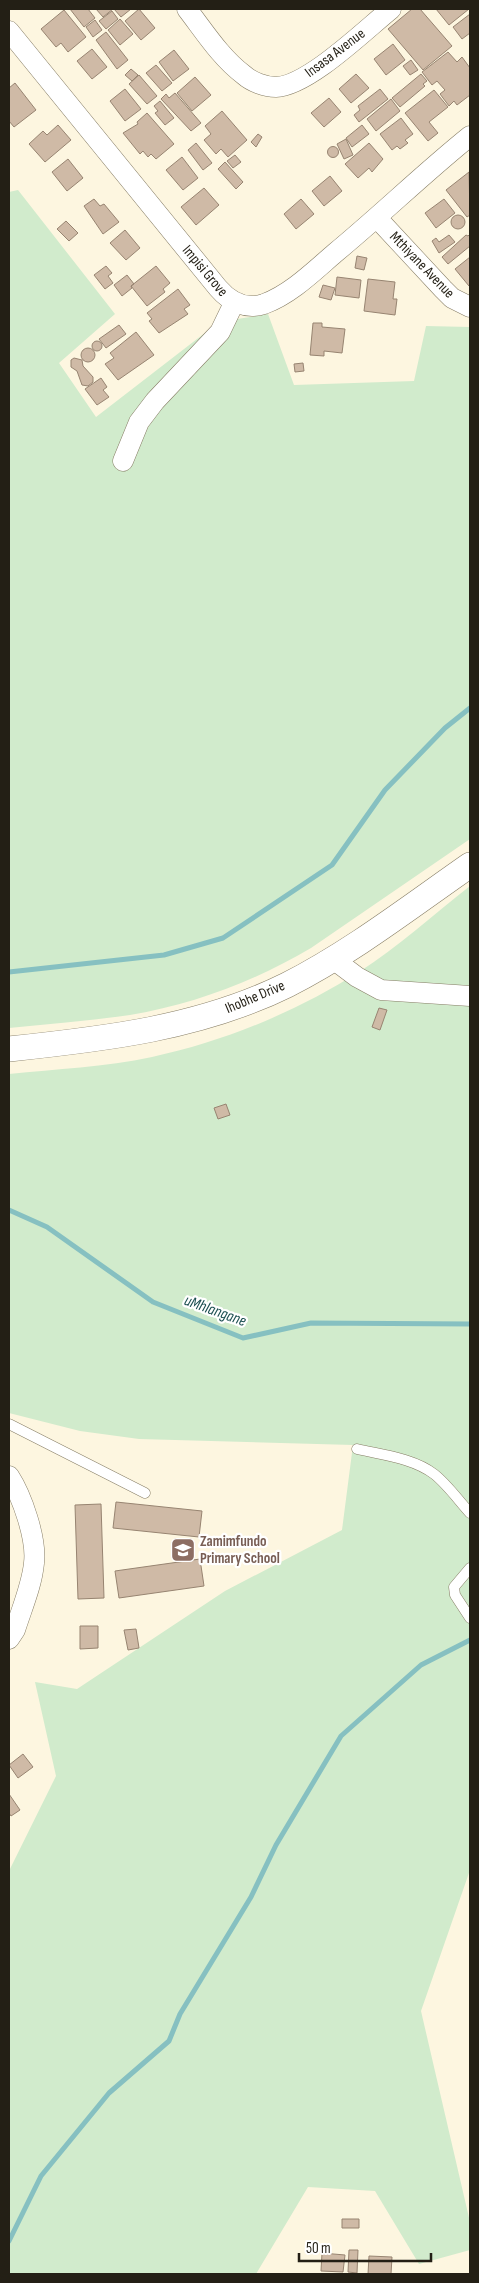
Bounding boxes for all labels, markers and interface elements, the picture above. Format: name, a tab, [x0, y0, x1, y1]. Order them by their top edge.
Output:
street label: Insasa Avenue	[301, 24, 369, 82]
street label: Mthiyane Avenue	[385, 228, 459, 302]
street label: Impisi Grove	[178, 241, 232, 301]
street label: Ihobhe Drive	[222, 976, 288, 1018]
water label: uMhlangane	[181, 1291, 249, 1331]
place label: Zamimfundo Primary School	[200, 1532, 280, 1568]
school or university icon: Zamimfundo Primary School	[170, 1537, 196, 1563]
scale bar	[299, 2230, 432, 2262]
text: 50 m	[306, 2239, 331, 2258]

